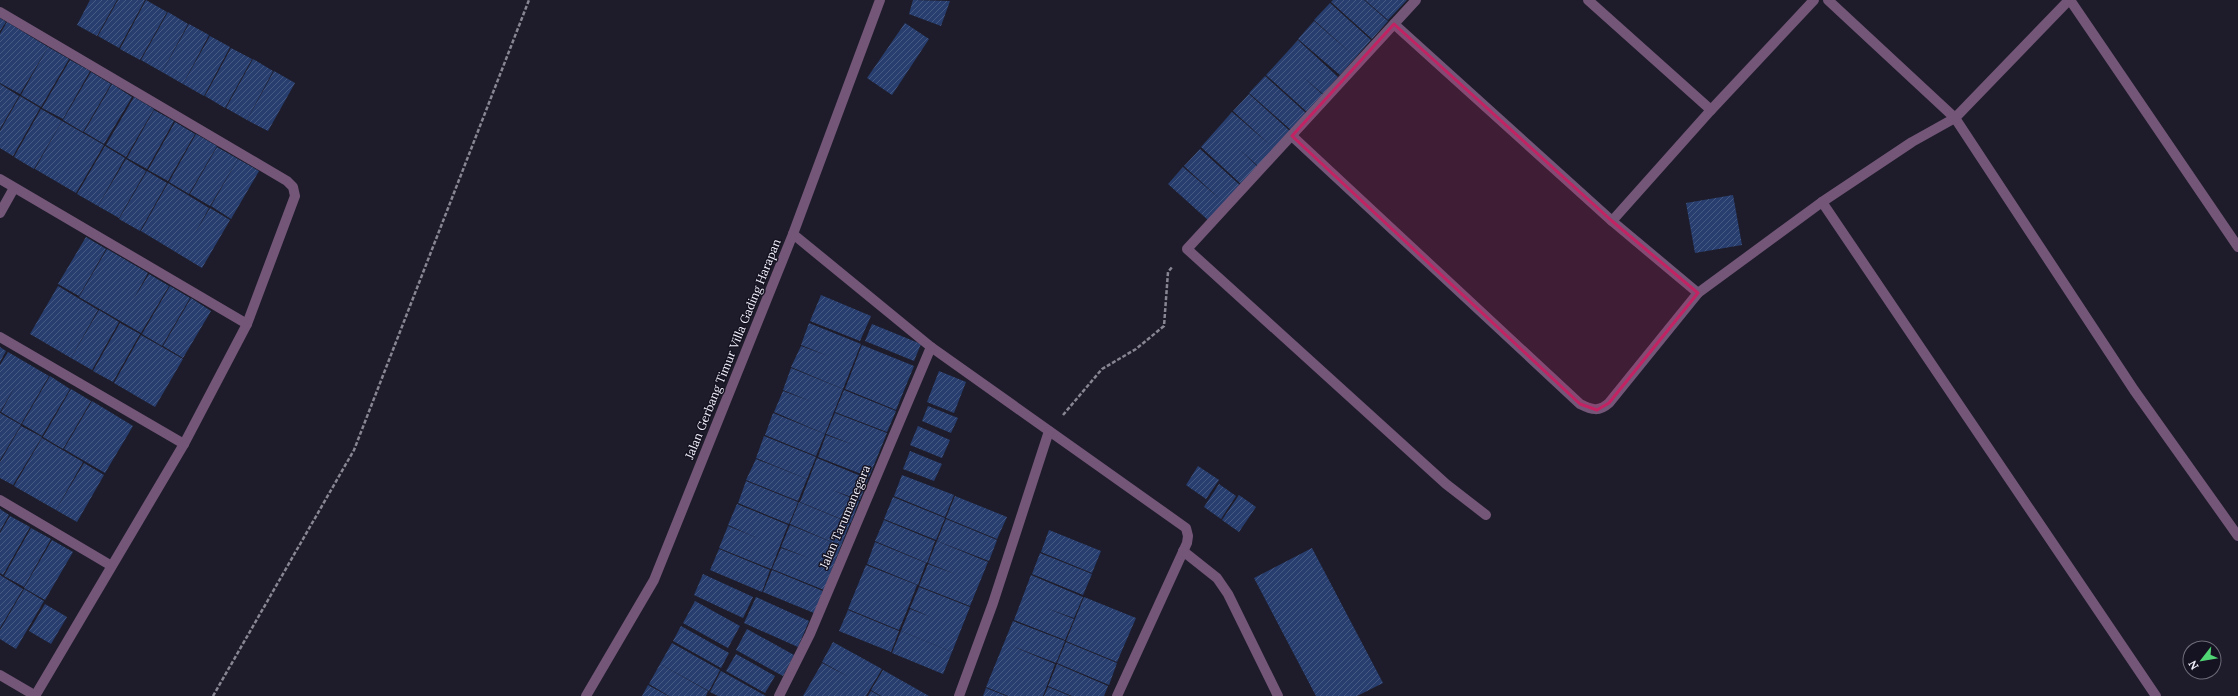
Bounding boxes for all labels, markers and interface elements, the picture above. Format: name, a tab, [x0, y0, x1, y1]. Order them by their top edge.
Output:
street label: Jalan Gerbang Timur Villa Gading Harapan	[681, 237, 784, 462]
street label: Jalan Tarumanegara	[816, 463, 873, 572]
north arrow	[2182, 640, 2222, 680]
text: N	[2185, 657, 2202, 672]

